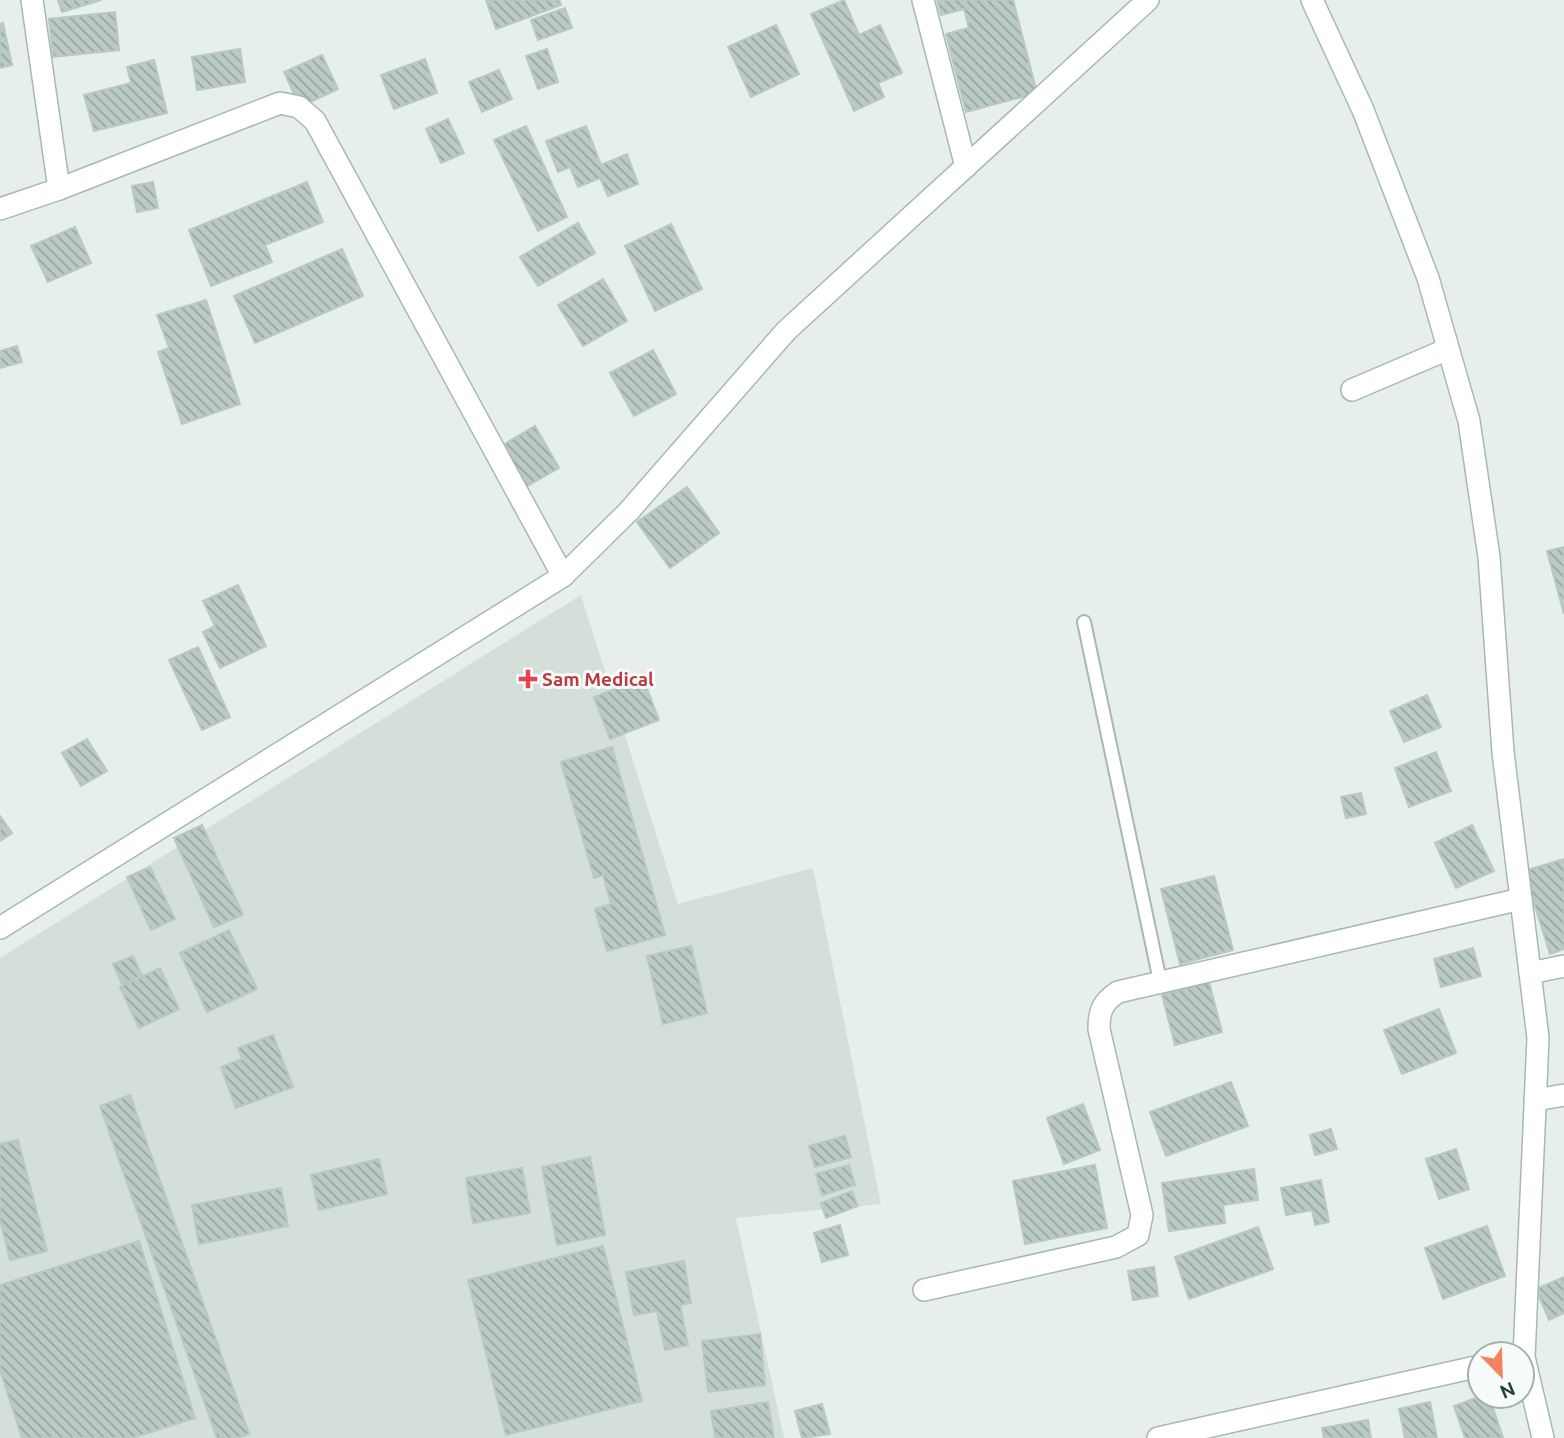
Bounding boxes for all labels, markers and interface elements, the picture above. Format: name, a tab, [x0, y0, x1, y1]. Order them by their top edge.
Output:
place label: Sam Medical	[542, 668, 654, 690]
marker: Sam Medical	[520, 671, 536, 687]
north arrow	[1466, 1340, 1536, 1410]
text: N	[1497, 1378, 1518, 1404]

